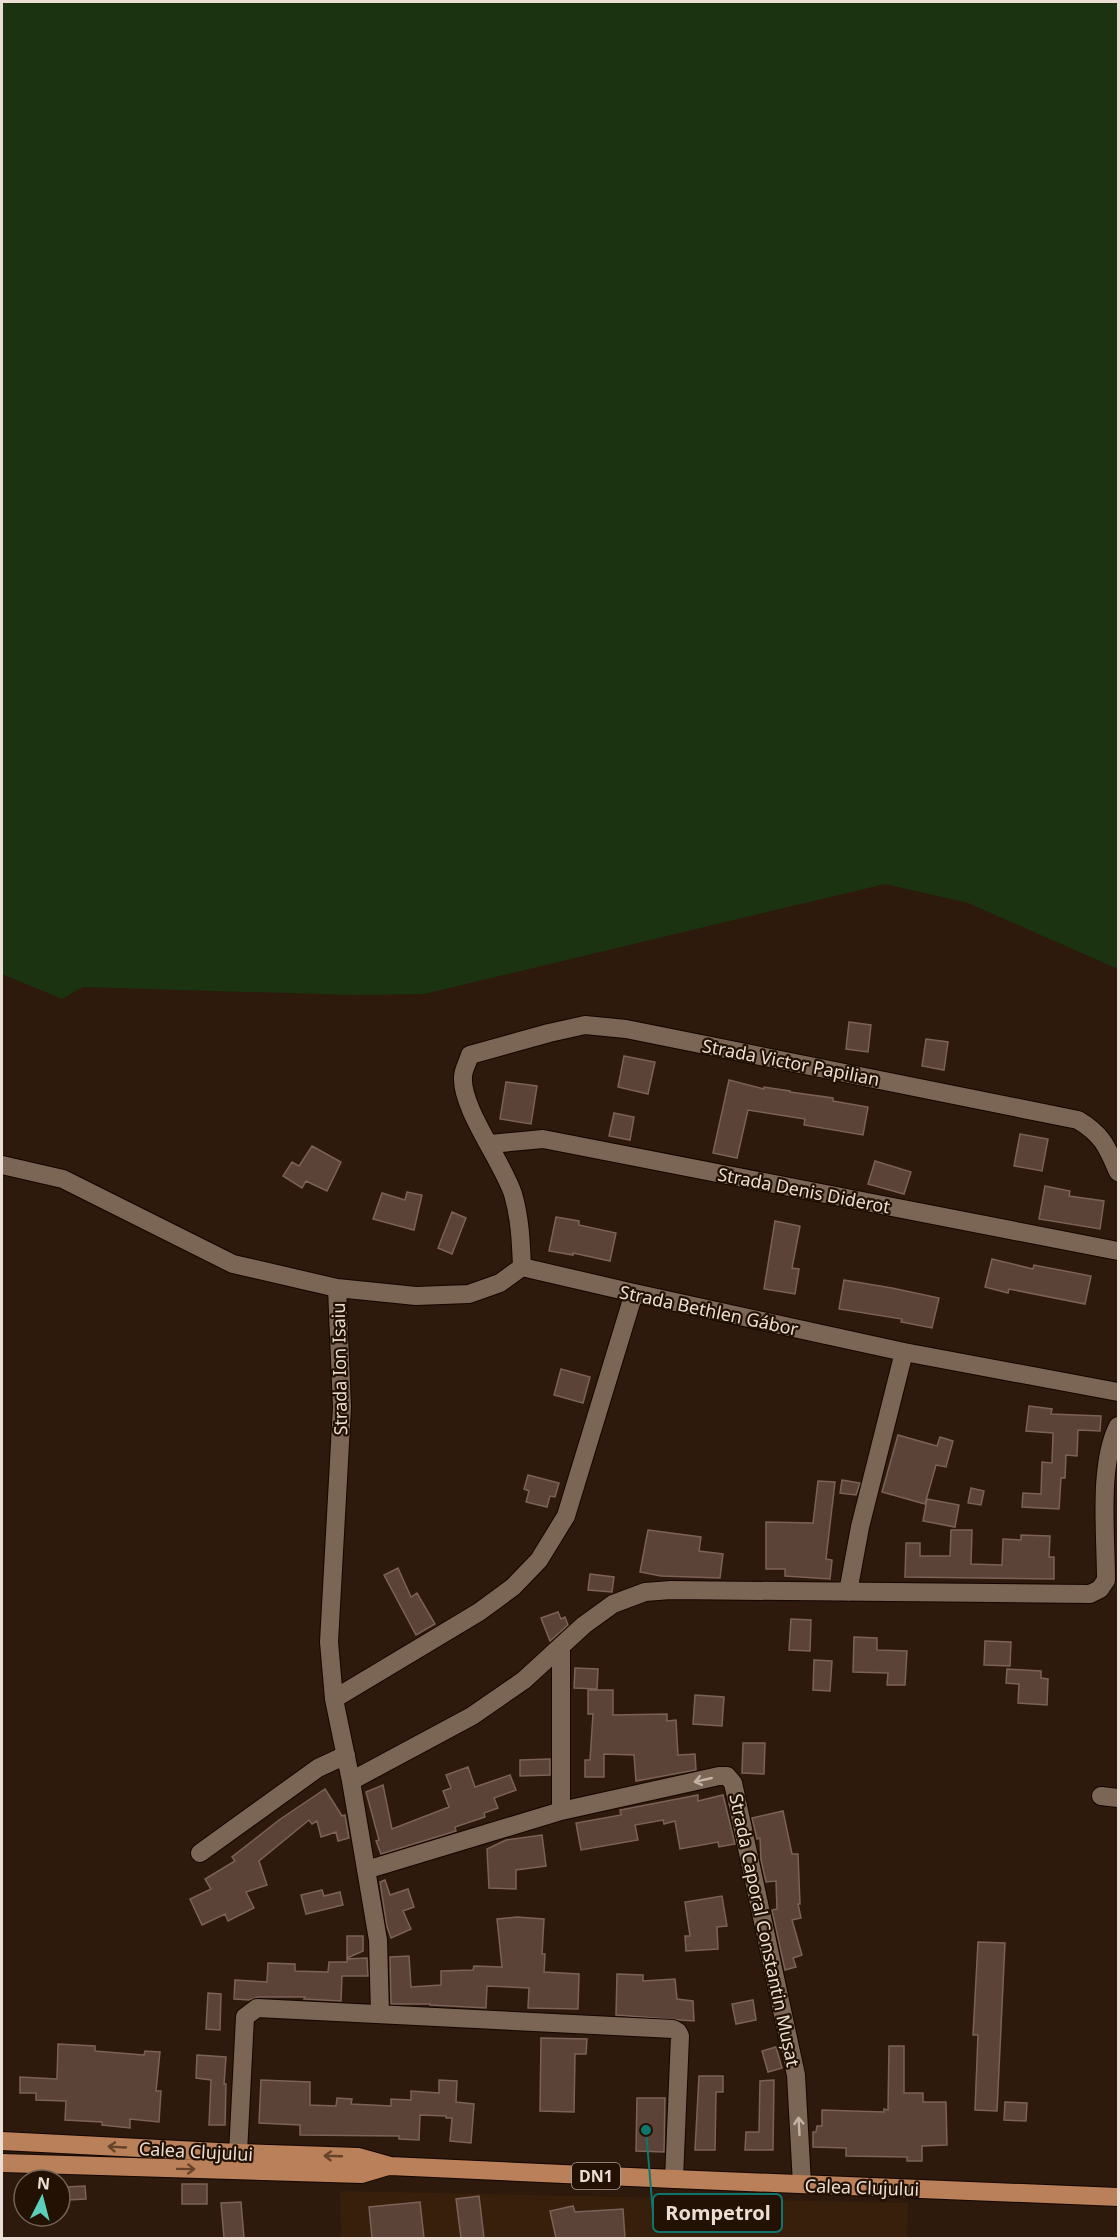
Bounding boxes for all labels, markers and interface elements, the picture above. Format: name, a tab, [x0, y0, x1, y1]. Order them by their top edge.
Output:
street label: Strada Victor Papilian	[700, 1033, 882, 1091]
street label: Strada Denis Diderot	[716, 1162, 893, 1219]
street label: Strada Bethlen Gábor	[617, 1279, 801, 1341]
street label: Strada Ion Isaiu	[326, 1302, 352, 1436]
one-way arrow	[693, 1774, 712, 1786]
street label: Strada Caporal Constantin Mușat	[724, 1791, 806, 2069]
one-way arrow	[794, 2117, 805, 2137]
street label: Calea Clujului	[138, 2136, 254, 2166]
one-way arrow	[107, 2142, 127, 2153]
one-way arrow	[323, 2150, 343, 2162]
road number: DN1	[572, 2163, 620, 2189]
one-way arrow	[175, 2164, 195, 2175]
north arrow	[12, 2168, 72, 2228]
text: N	[36, 2171, 51, 2195]
street label: Calea Clujului	[804, 2173, 920, 2201]
callout: Rompetrol	[653, 2194, 782, 2232]
text: Rompetrol	[665, 2199, 771, 2226]

